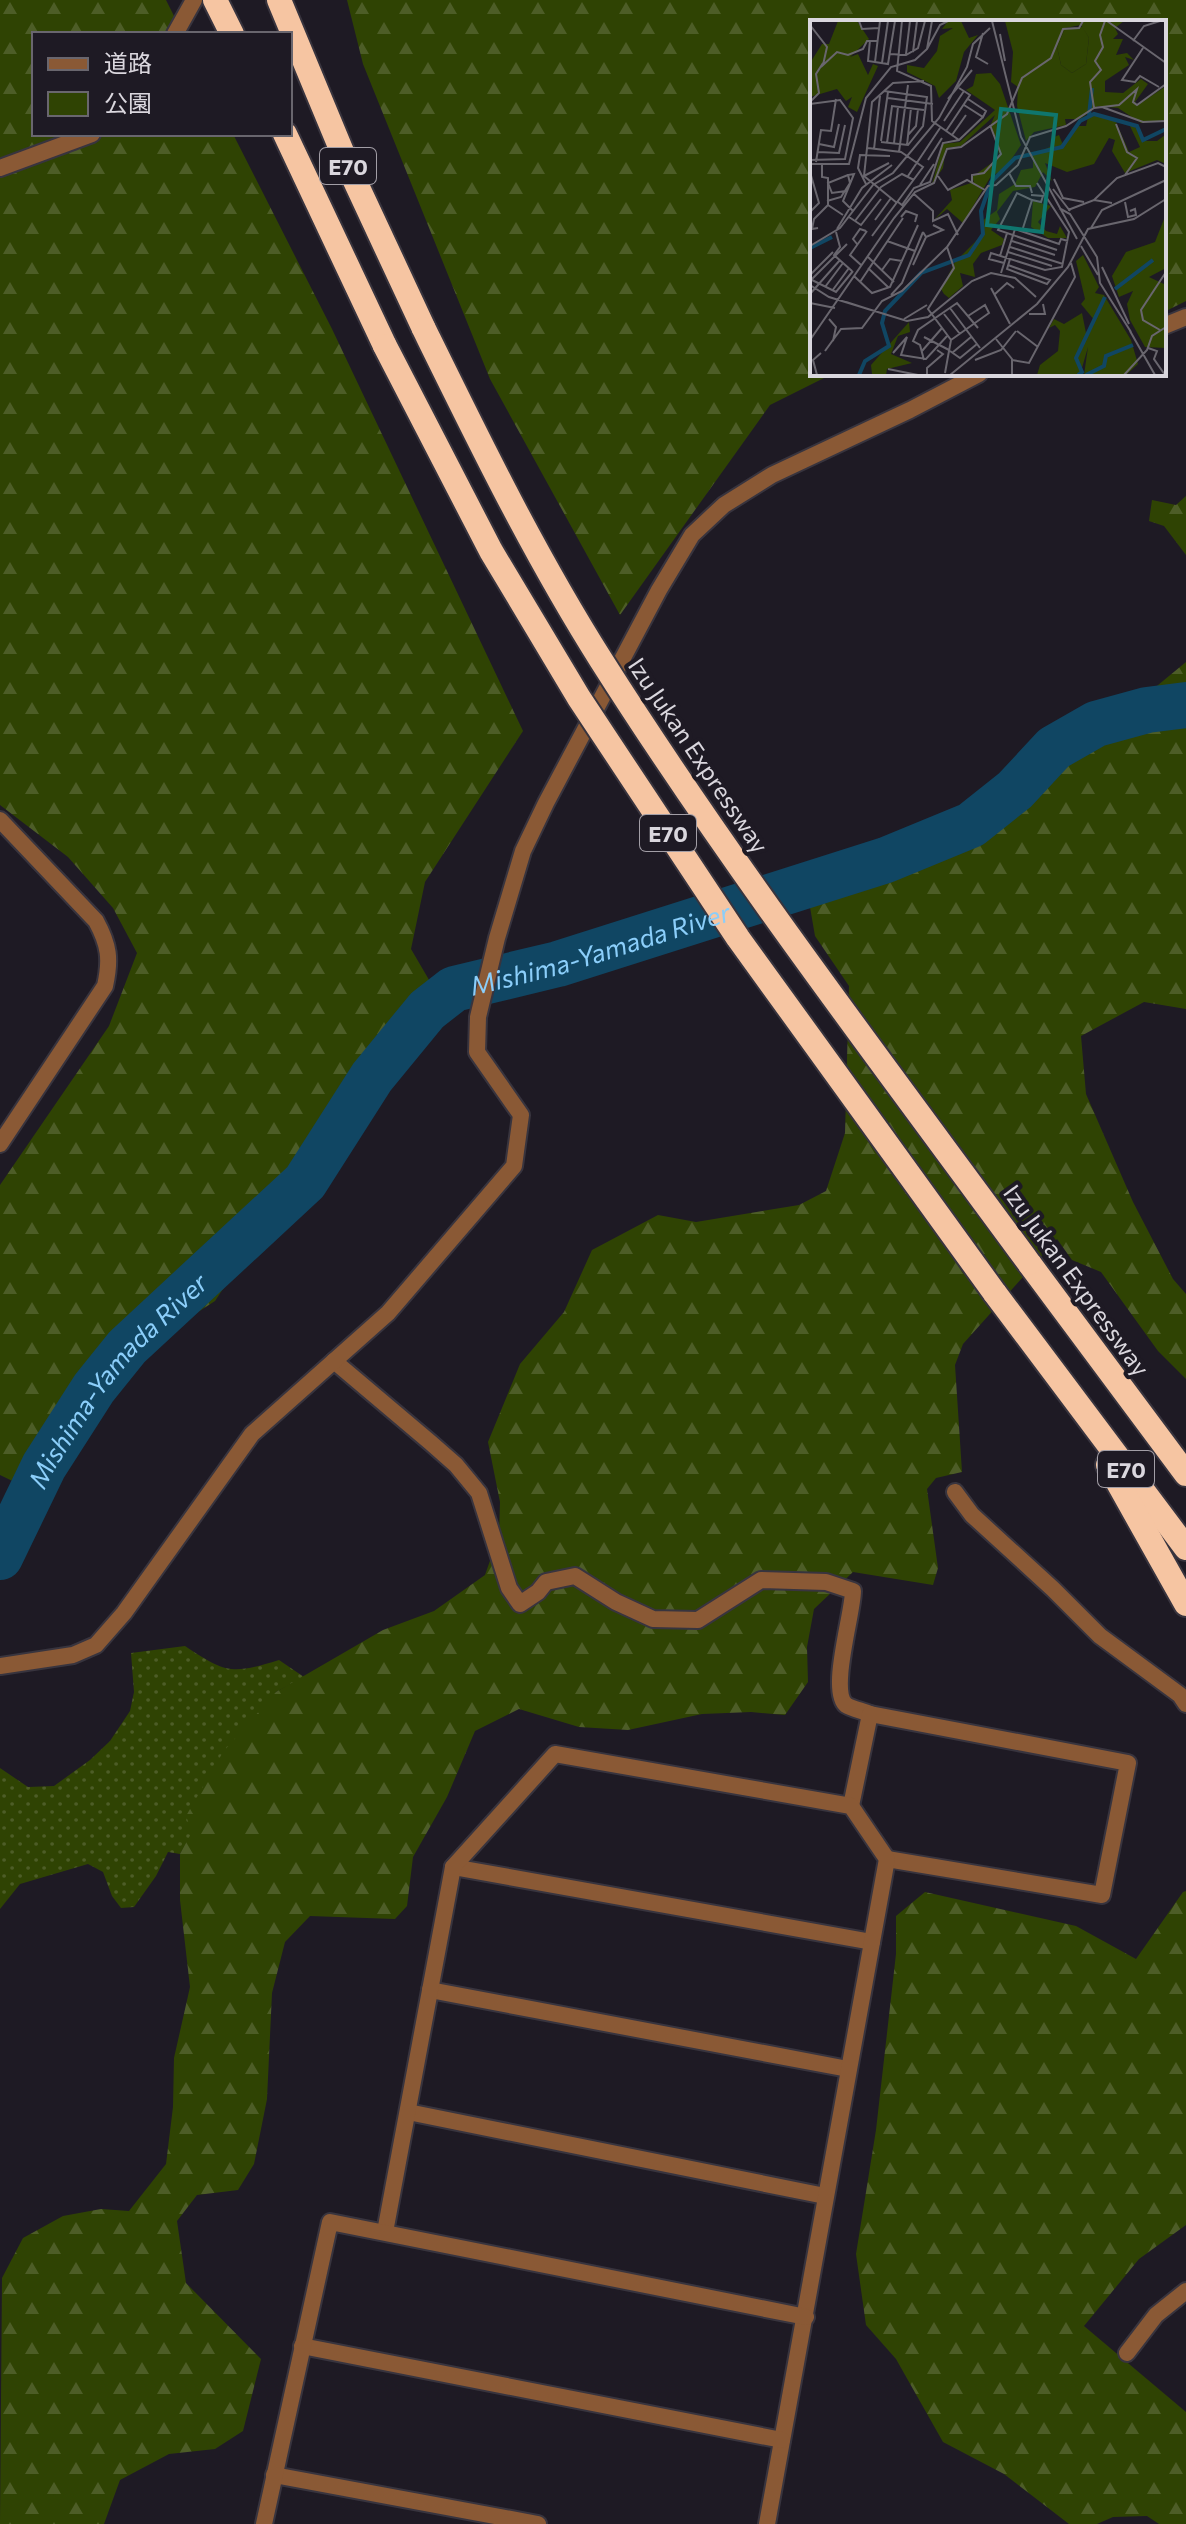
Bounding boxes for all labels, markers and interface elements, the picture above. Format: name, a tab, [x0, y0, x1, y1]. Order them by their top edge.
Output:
inset map	[810, 20, 1166, 376]
legend	[32, 32, 292, 136]
text: 道路	[104, 48, 152, 77]
text: 公園	[104, 88, 152, 117]
road number: E70	[320, 148, 376, 184]
street label: Izu Jukan Expressway	[623, 652, 775, 858]
road number: E70	[640, 815, 696, 851]
water label: Mishima-Yamada River	[466, 895, 735, 1000]
street label: Izu Jukan Expressway	[998, 1179, 1156, 1381]
water label: Mishima-Yamada River	[20, 1265, 214, 1493]
road number: E70	[1098, 1451, 1154, 1487]

